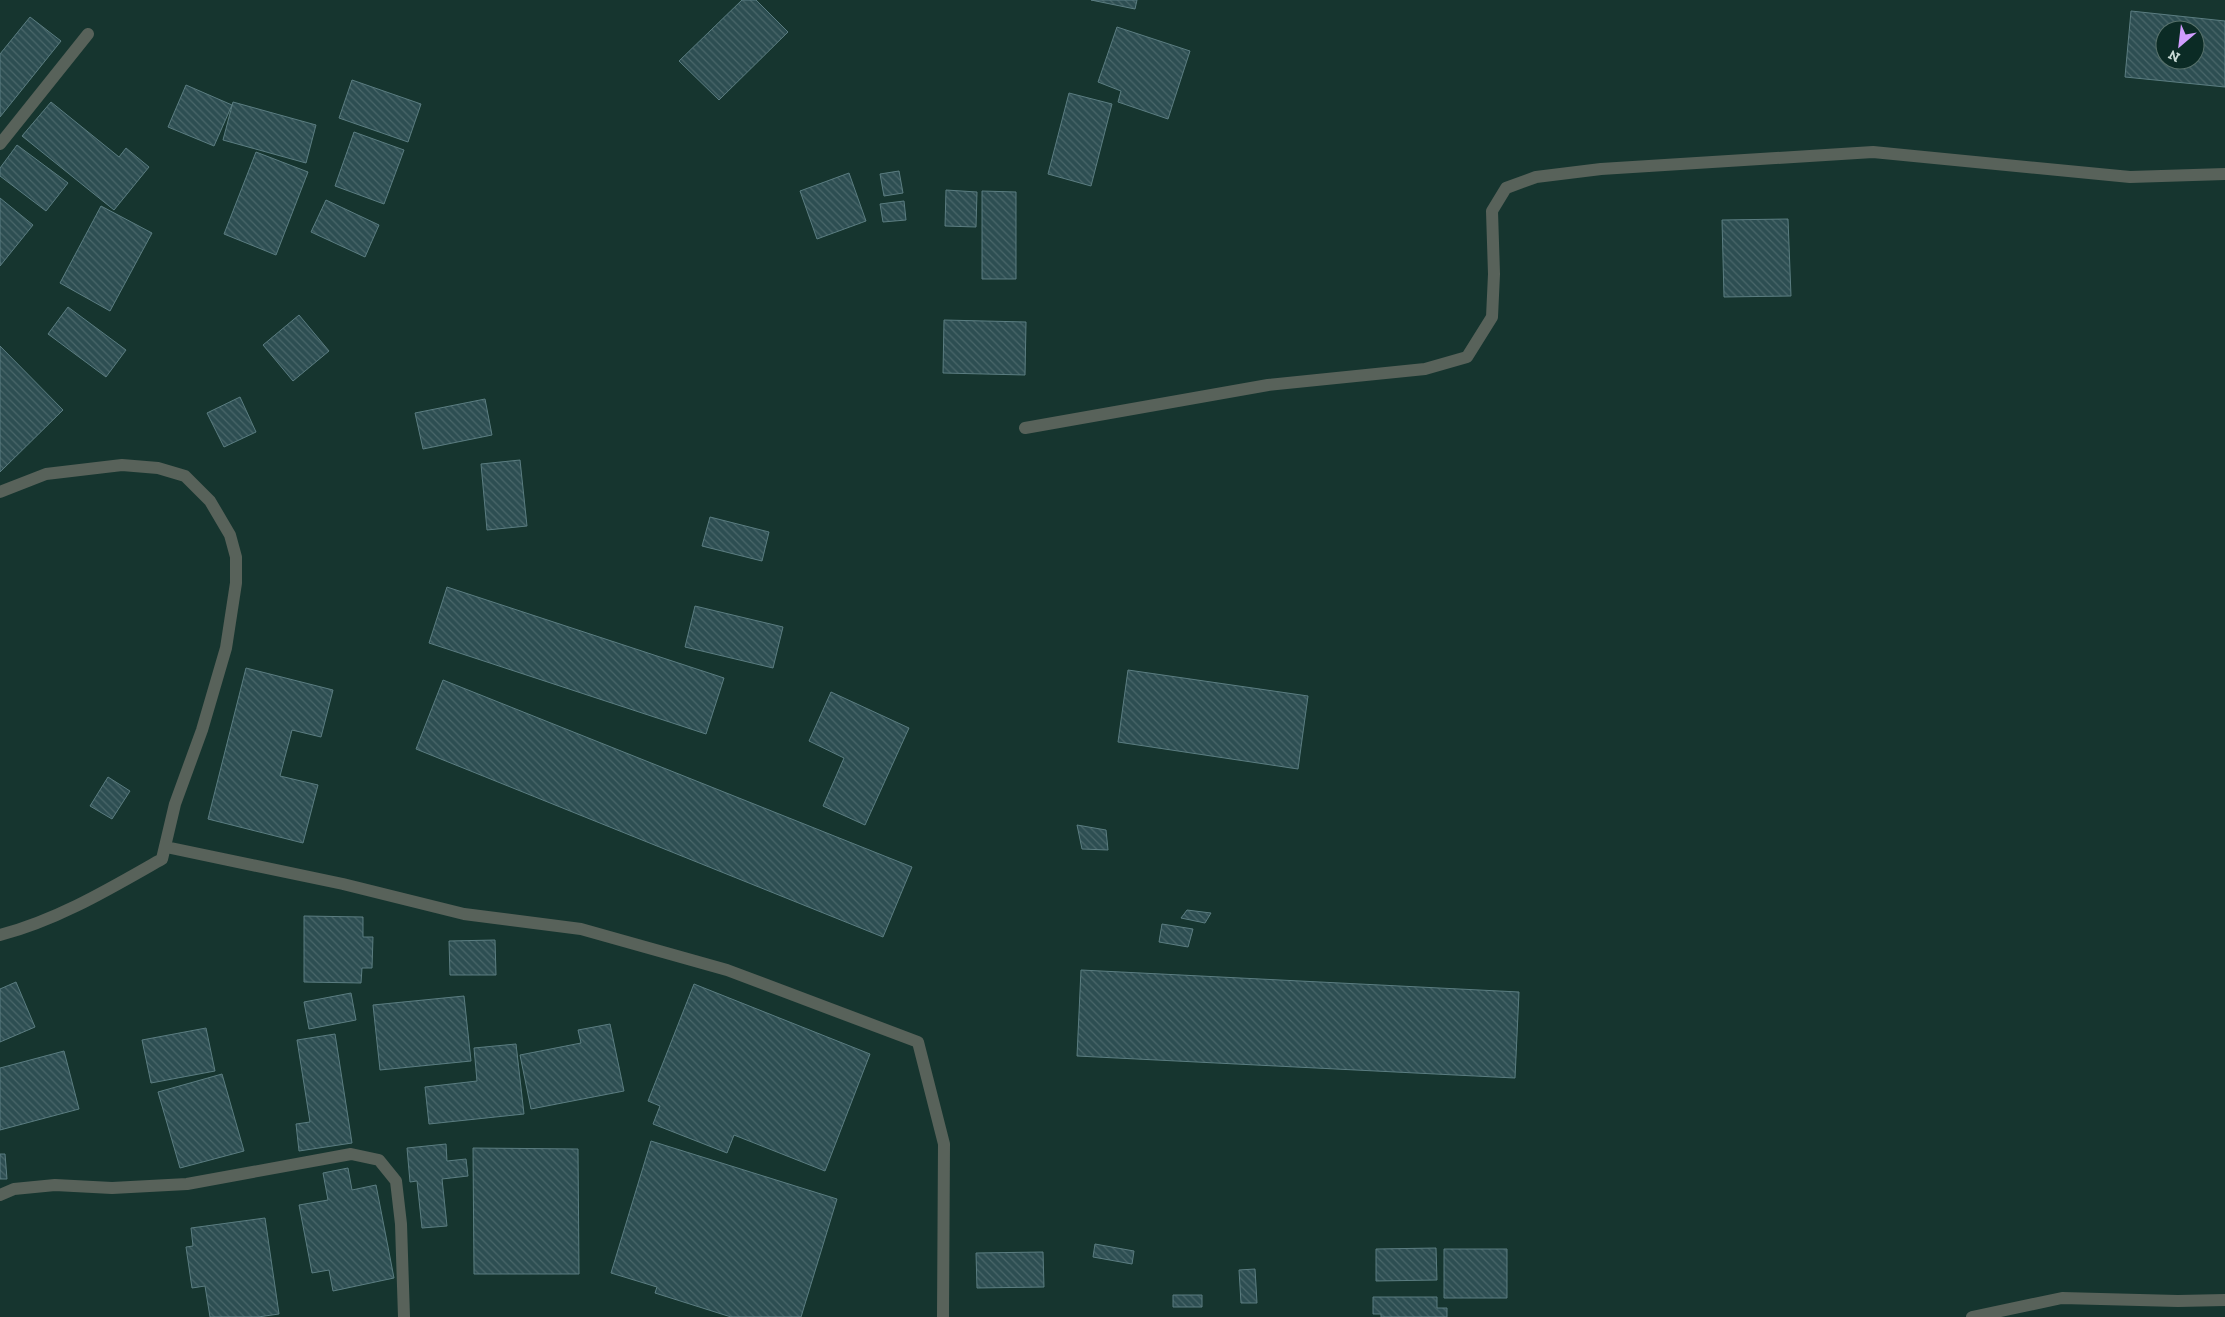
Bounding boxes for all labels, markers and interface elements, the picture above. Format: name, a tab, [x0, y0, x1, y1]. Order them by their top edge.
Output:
north arrow	[2155, 20, 2205, 70]
text: N	[2165, 46, 2183, 66]

